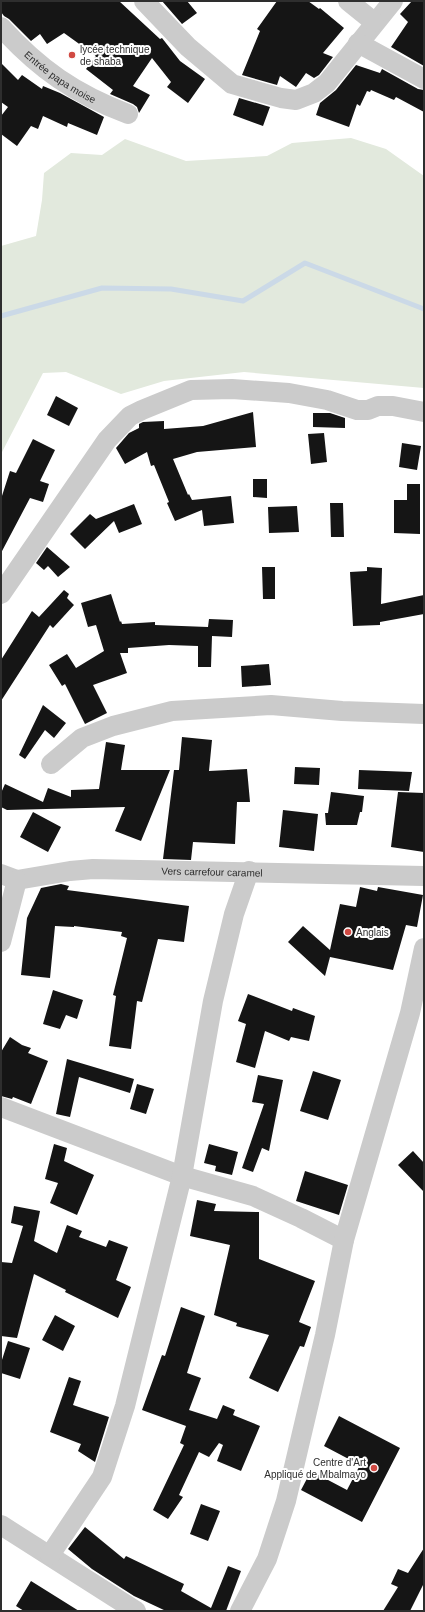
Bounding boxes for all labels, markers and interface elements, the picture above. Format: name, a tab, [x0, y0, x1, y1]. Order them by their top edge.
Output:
place label: lycée technique de shaba	[80, 44, 150, 67]
street label: Entrée papa moise	[23, 49, 98, 105]
marker: lycée technique de shaba	[67, 50, 77, 60]
street label: Vers carrefour caramel	[161, 865, 263, 878]
marker: Anglais	[343, 927, 353, 937]
place label: Anglais	[356, 927, 389, 938]
place label: Centre d'Art Appliqué de Mbalmayo	[264, 1457, 366, 1480]
marker: Centre d'Art Appliqué de Mbalmayo	[369, 1463, 379, 1473]

